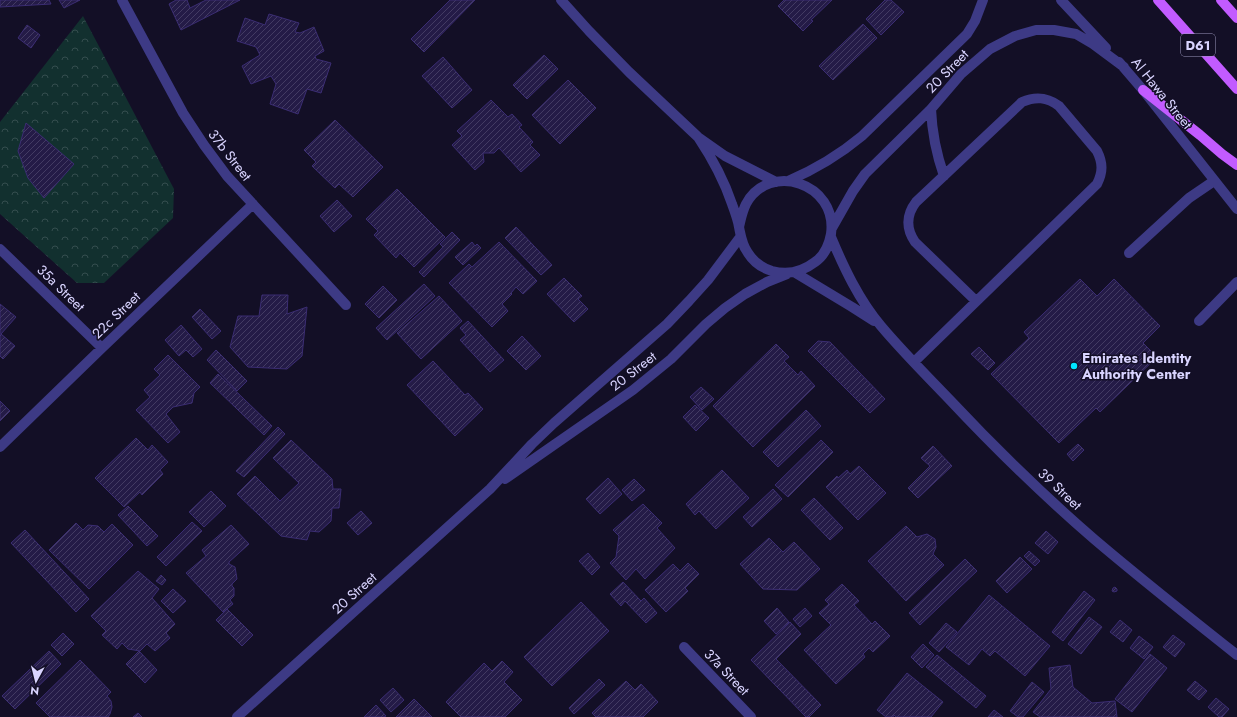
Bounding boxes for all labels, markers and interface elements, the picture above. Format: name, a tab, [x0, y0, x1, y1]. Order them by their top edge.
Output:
road number: D61	[1181, 34, 1215, 56]
street label: 20 Street	[921, 44, 973, 97]
street label: Al Hawa Street	[1127, 53, 1198, 134]
street label: 37b Street	[204, 125, 257, 185]
street label: 35a Street	[33, 260, 90, 316]
street label: 22c Street	[87, 286, 145, 343]
street label: 20 Street	[606, 346, 661, 395]
place label: Emirates Identity Authority Center	[1081, 348, 1192, 384]
marker: Emirates Identity Authority Center	[1069, 361, 1079, 371]
street label: 39 Street	[1034, 464, 1087, 515]
street label: 20 Street	[327, 567, 381, 618]
street label: 37a Street	[700, 644, 755, 700]
north arrow	[16, 661, 56, 701]
text: N	[29, 682, 40, 699]

